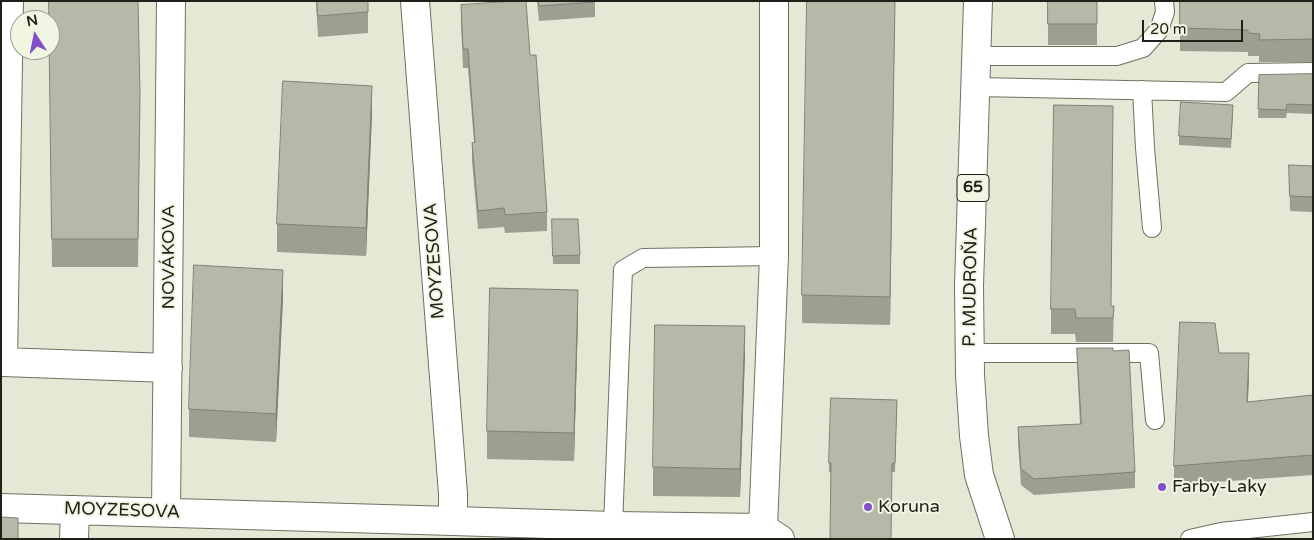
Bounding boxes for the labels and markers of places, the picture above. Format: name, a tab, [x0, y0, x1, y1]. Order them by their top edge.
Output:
place label: Farby-Laky	[1172, 476, 1267, 498]
marker: Farby-Laky	[1156, 481, 1168, 493]
place label: Koruna	[878, 496, 940, 518]
marker: Koruna	[862, 501, 874, 513]

